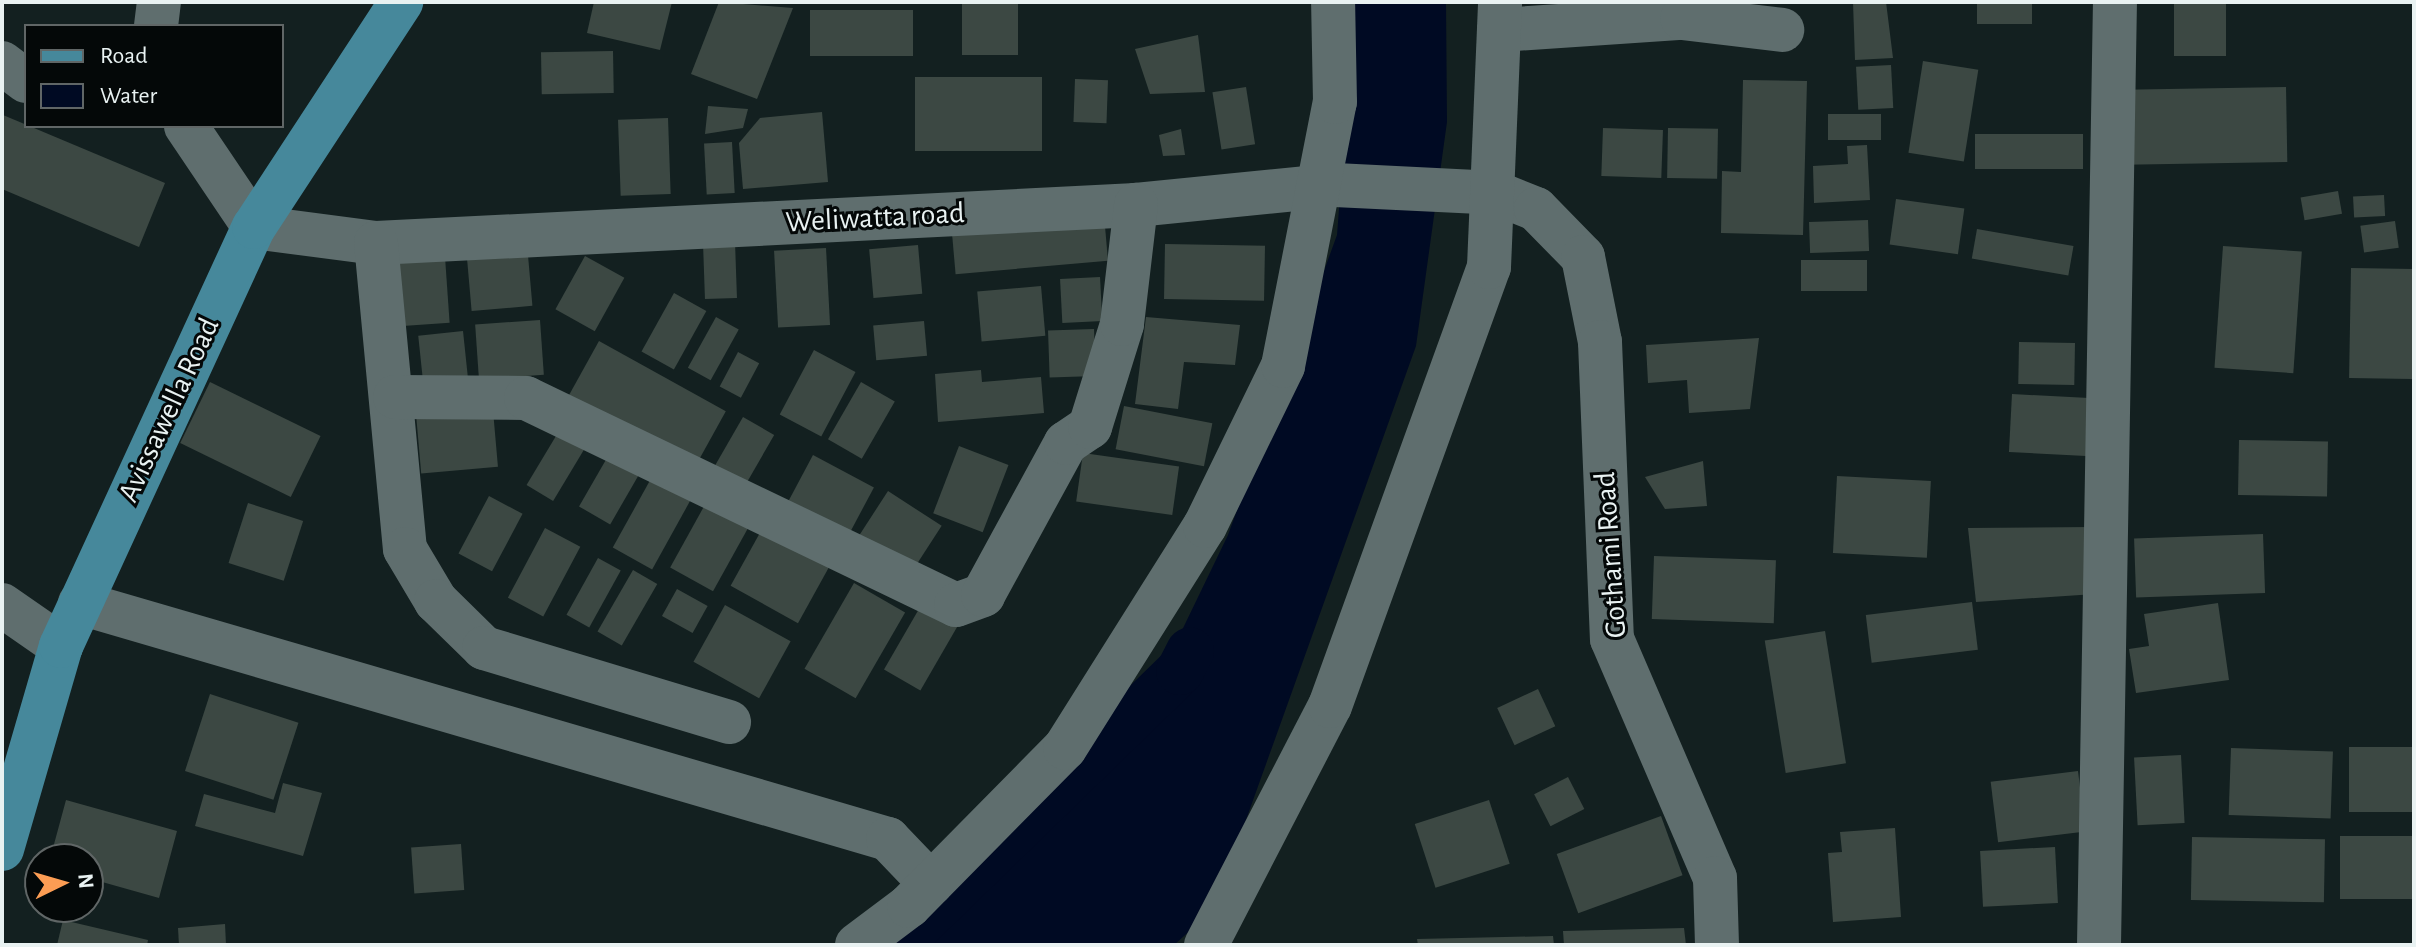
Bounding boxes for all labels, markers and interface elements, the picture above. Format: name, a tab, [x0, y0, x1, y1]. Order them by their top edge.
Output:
legend	[24, 24, 284, 128]
text: Road	[100, 44, 148, 68]
text: Water	[100, 84, 157, 108]
street label: Weliwatta road	[785, 195, 965, 241]
street label: Avissawella Road	[111, 312, 227, 508]
street label: Gothami Road	[1587, 471, 1635, 639]
north arrow	[24, 843, 104, 923]
text: N	[74, 872, 98, 890]

